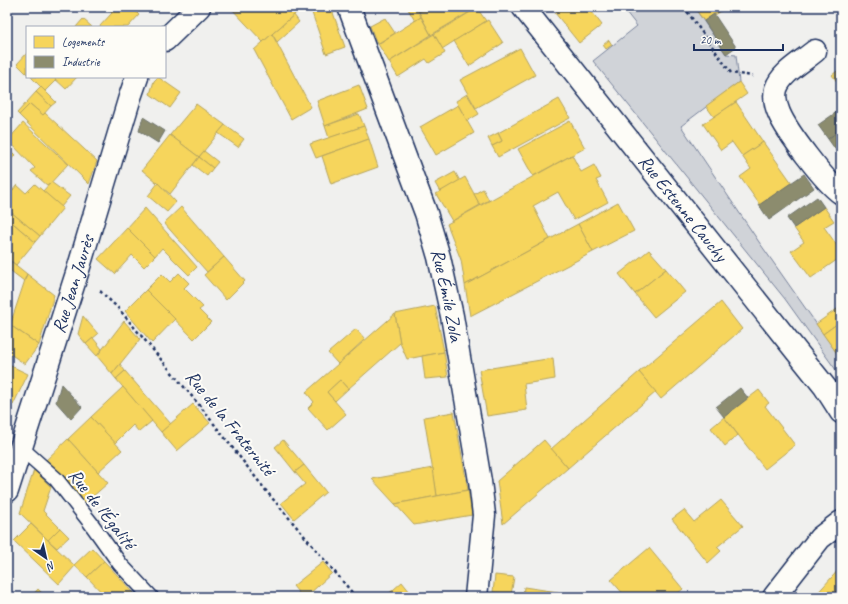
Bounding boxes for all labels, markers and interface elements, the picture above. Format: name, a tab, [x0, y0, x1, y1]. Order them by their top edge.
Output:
legend	[26, 26, 166, 78]
scale bar	[694, 26, 783, 52]
text: 20 m	[700, 32, 722, 48]
text: Logements	[62, 34, 105, 50]
text: Industrie	[62, 54, 101, 70]
street label: Rue Estenne Cauchy	[633, 150, 734, 268]
street label: Rue Jean Jaurès	[47, 230, 100, 336]
street label: Rue Émile Zola	[425, 246, 468, 345]
street label: Rue de la Fraternité	[180, 365, 282, 483]
street label: Rue de l'Égalité	[63, 464, 143, 556]
north arrow	[26, 538, 66, 578]
text: N	[43, 559, 58, 575]

